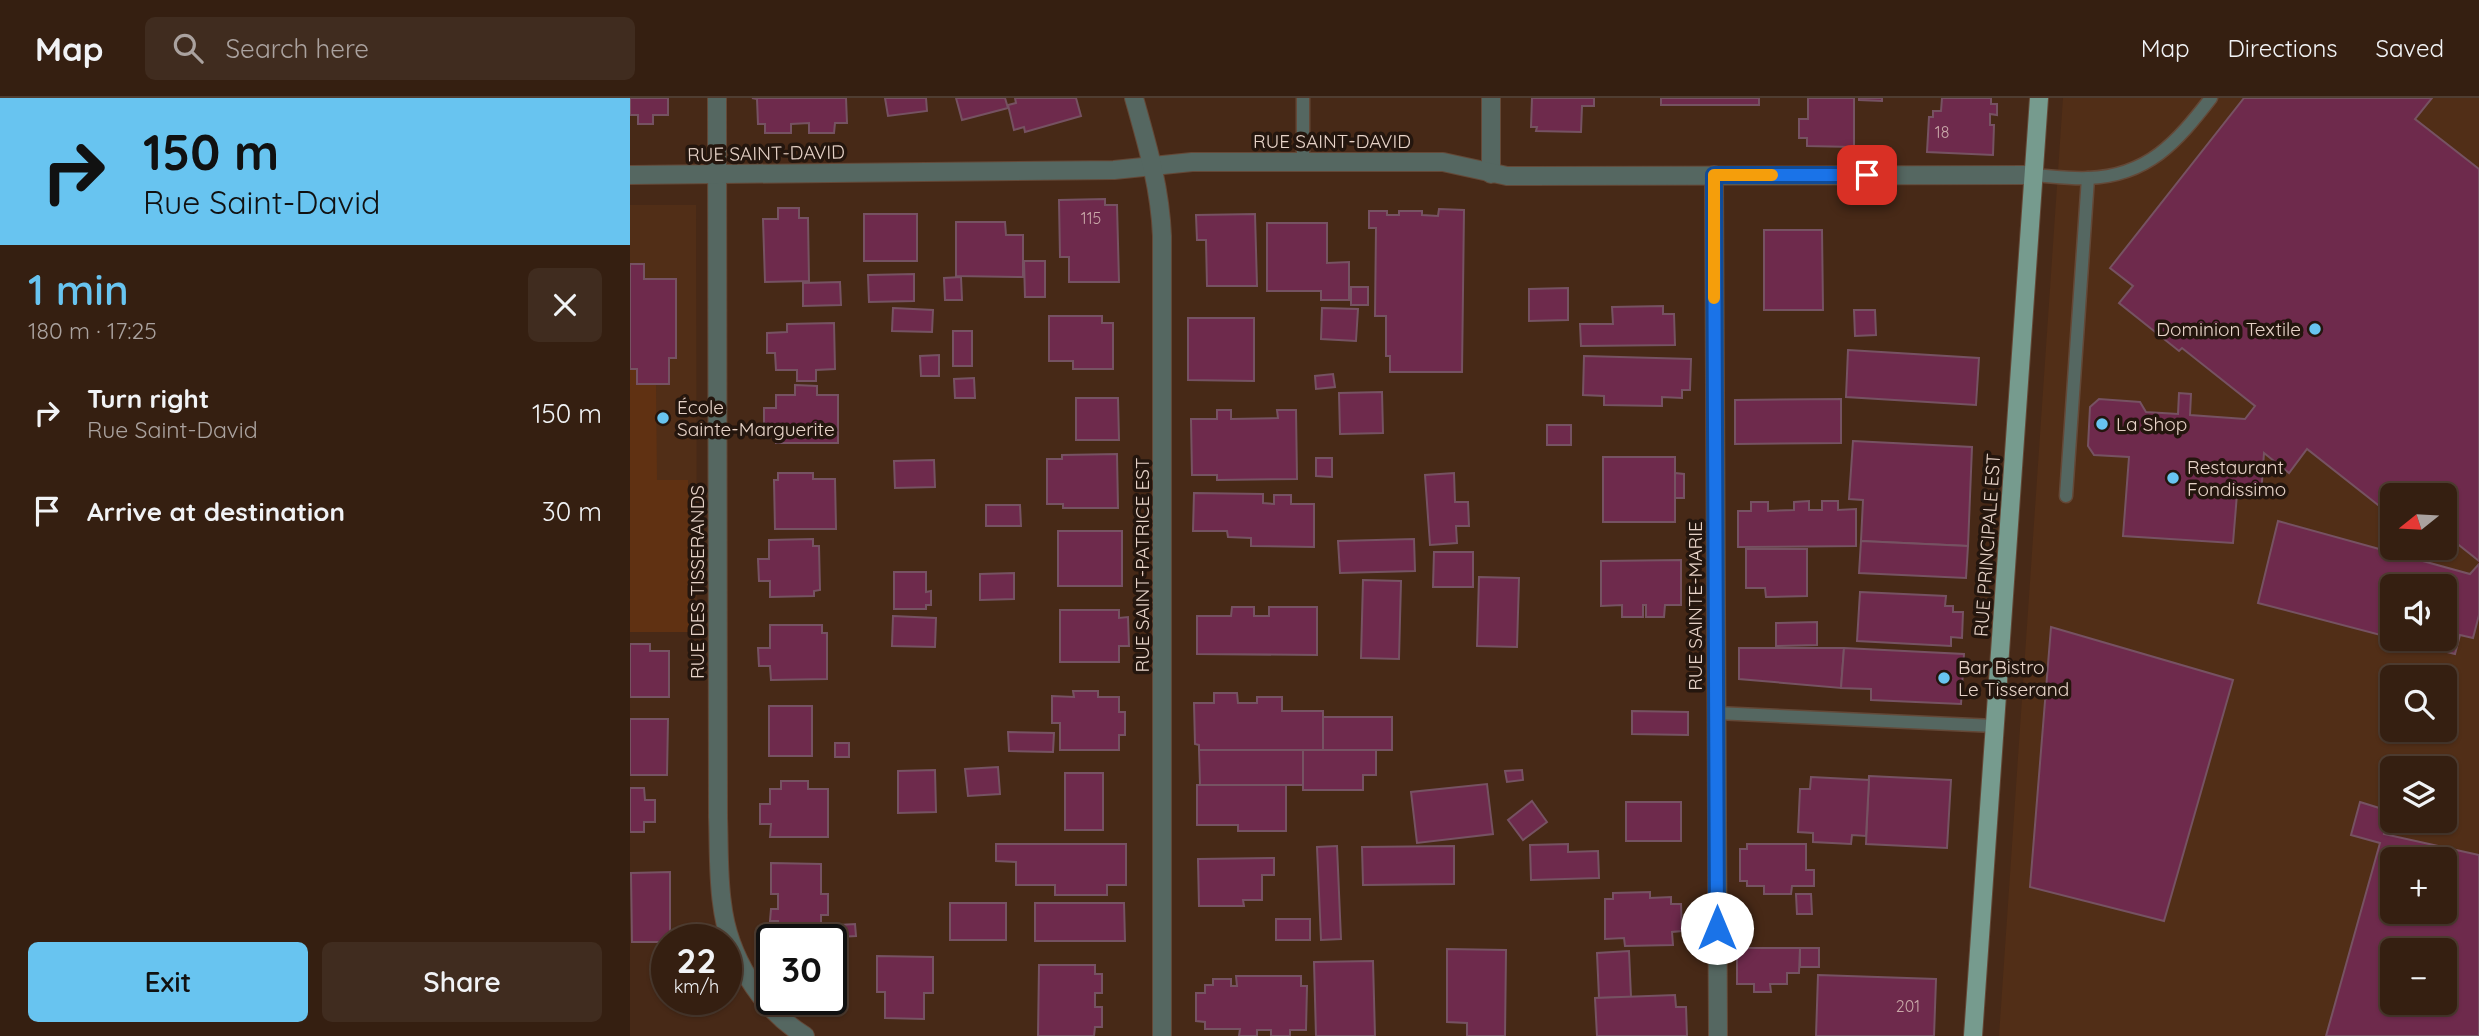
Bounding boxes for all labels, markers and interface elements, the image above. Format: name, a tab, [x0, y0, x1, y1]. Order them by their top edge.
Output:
search box	[145, 17, 635, 80]
text: Map	[35, 28, 103, 69]
icon: search	[169, 29, 207, 67]
text: Search here	[225, 32, 369, 65]
text: Map	[2141, 33, 2190, 63]
text: Directions	[2228, 33, 2338, 63]
text: Saved	[2376, 33, 2444, 63]
text: 150 m	[143, 121, 279, 182]
house number: 18	[1935, 122, 1949, 142]
icon: right	[28, 126, 119, 217]
street label: RUE SAINT-DAVID	[1253, 129, 1411, 153]
street label: RUE SAINT-DAVID	[687, 140, 845, 166]
pin	[1837, 145, 1897, 205]
icon: arrive	[1848, 156, 1886, 194]
text: Rue Saint-David	[143, 182, 380, 222]
house number: 115	[1081, 208, 1101, 228]
text: 1 min	[28, 263, 129, 316]
button: close	[528, 268, 602, 342]
text: 180 m · 17:25	[28, 316, 157, 345]
place label: Dominion Textile	[2156, 317, 2301, 341]
marker: Dominion Textile	[2307, 321, 2323, 337]
text: Turn right	[87, 382, 209, 415]
icon: right	[28, 394, 66, 432]
place label: École Sainte-Marguerite	[677, 395, 835, 441]
text: 150 m	[532, 397, 602, 430]
marker: École Sainte-Marguerite	[655, 410, 671, 426]
place label: La Shop	[2116, 412, 2187, 436]
text: Rue Saint-David	[87, 415, 258, 444]
marker: La Shop	[2094, 416, 2110, 432]
street label: RUE PRINCIPALE EST	[1969, 452, 2005, 638]
place label: Restaurant Fondissimo	[2187, 455, 2286, 501]
street label: RUE SAINT-PATRICE EST	[1130, 458, 1154, 672]
marker: Restaurant Fondissimo	[2165, 470, 2181, 486]
north arrow	[2380, 483, 2457, 560]
map controls	[2380, 483, 2457, 1015]
street label: RUE DES TISSERANDS	[685, 485, 709, 679]
icon: arrive	[28, 492, 66, 530]
text: Arrive at destination	[87, 495, 345, 528]
text: 30 m	[542, 495, 602, 528]
street label: RUE SAINTE-MARIE	[1683, 521, 1707, 691]
button: sound	[2380, 574, 2457, 651]
place label: Bar Bistro Le Tisserand	[1958, 655, 2069, 701]
button: search	[2380, 665, 2457, 742]
marker: Bar Bistro Le Tisserand	[1936, 670, 1952, 686]
button: layers	[2380, 756, 2457, 833]
button: +	[2380, 847, 2457, 924]
position arrow	[1680, 891, 1754, 965]
speed limit sign: 30	[756, 924, 847, 1015]
text: 22	[677, 938, 716, 982]
button: −	[2380, 938, 2457, 1015]
button: Exit	[28, 942, 308, 1022]
button: Share	[322, 942, 602, 1022]
text: km/h	[674, 975, 719, 998]
house number: 201	[1896, 996, 1920, 1016]

